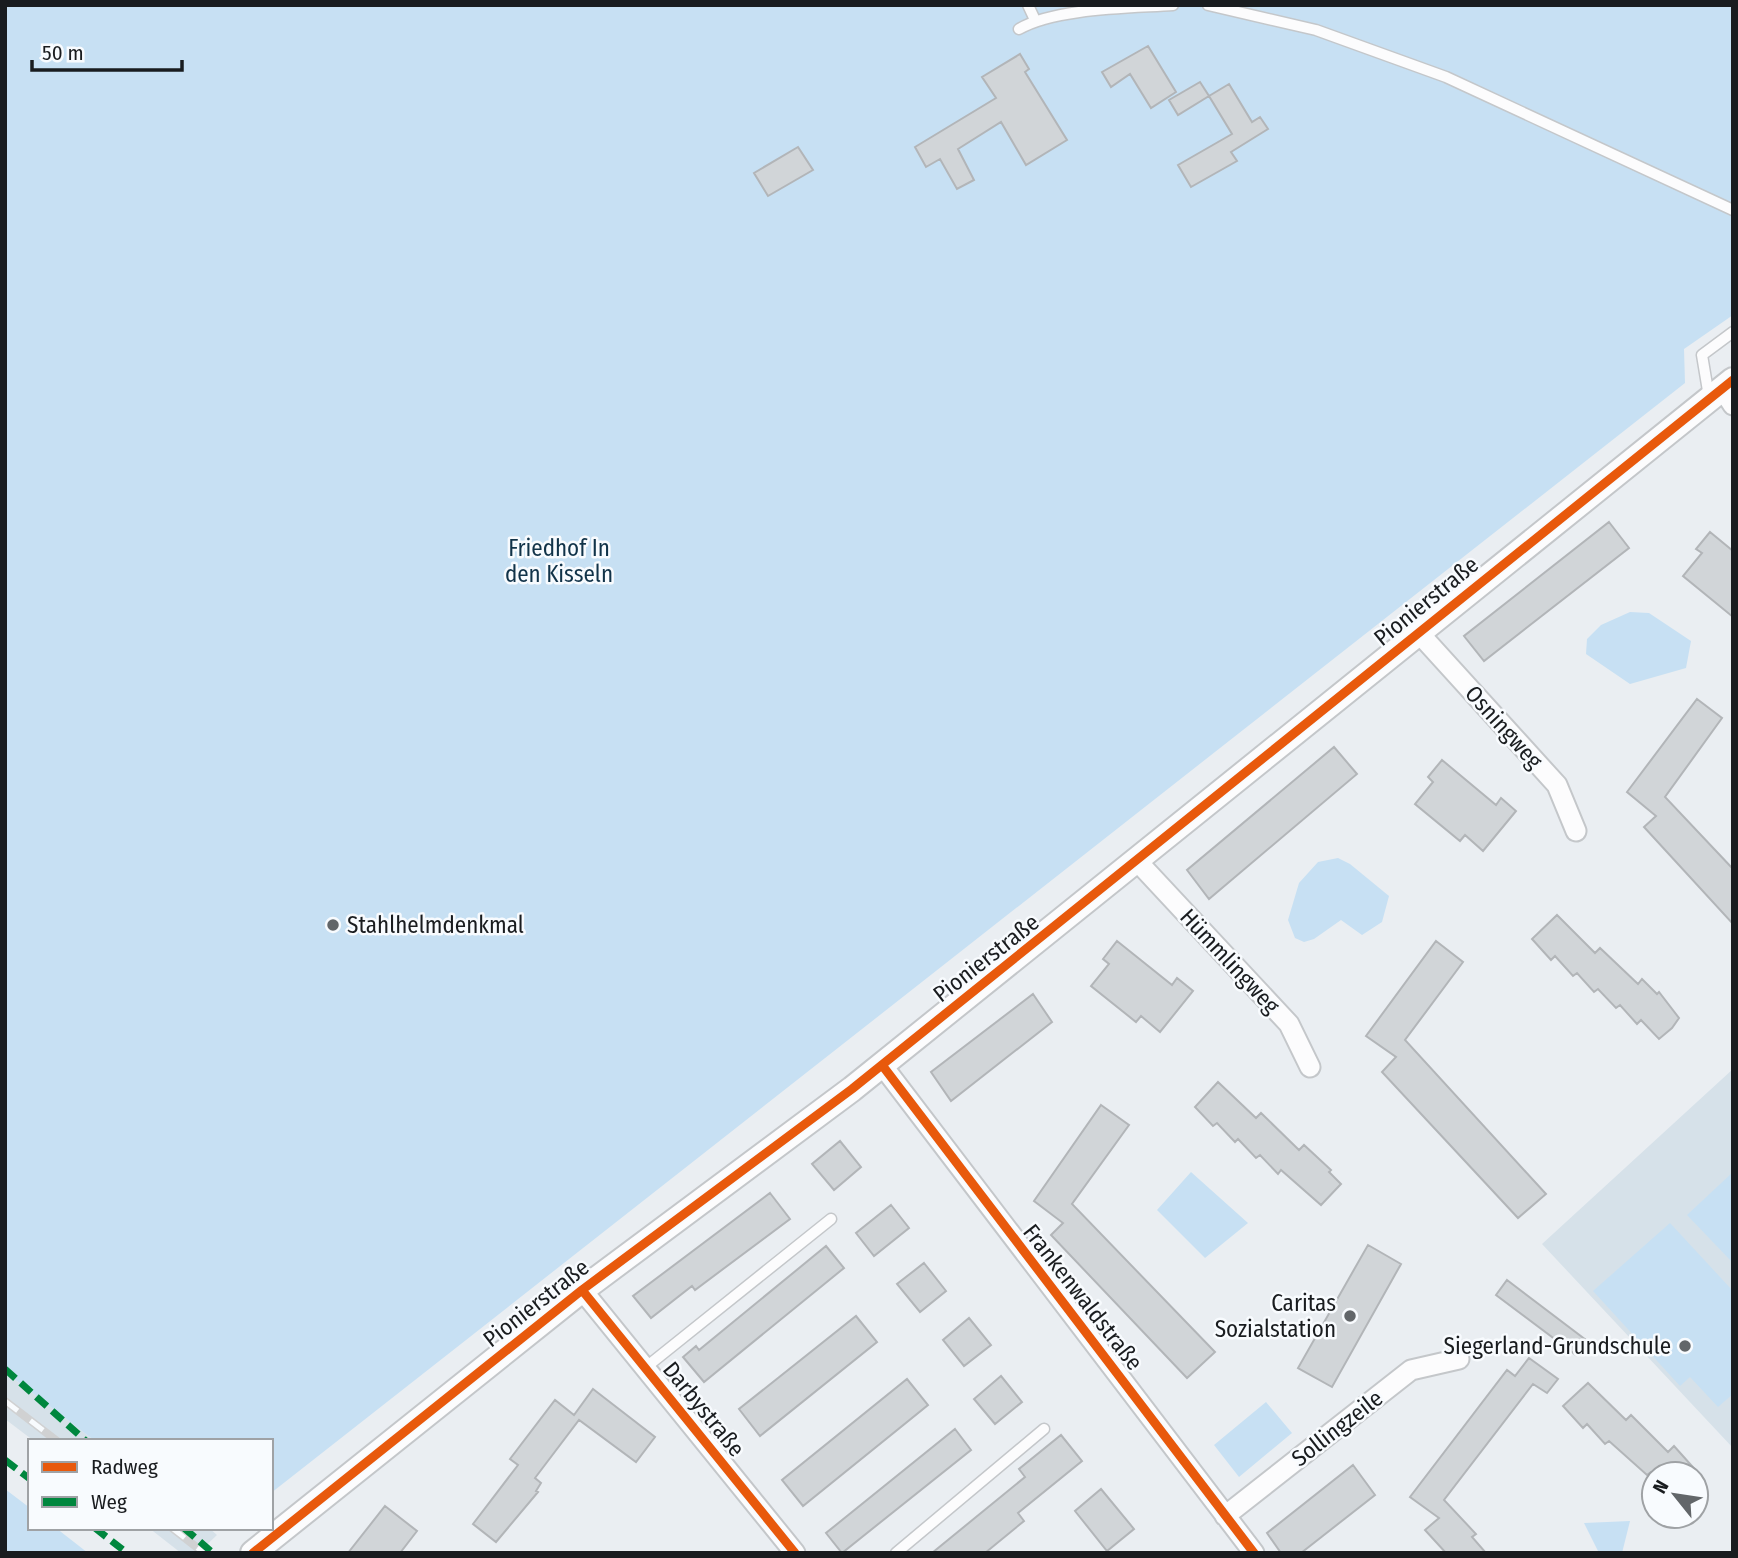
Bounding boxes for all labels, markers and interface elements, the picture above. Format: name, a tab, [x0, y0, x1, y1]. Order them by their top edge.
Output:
scale bar	[32, 28, 182, 72]
text: 50 m	[42, 40, 84, 66]
park label: Friedhof In den Kisseln	[505, 534, 613, 588]
street label: Pionierstraße	[1368, 550, 1484, 652]
street label: Osningweg	[1459, 680, 1549, 775]
street label: Hümmlingweg	[1174, 903, 1286, 1019]
street label: Pionierstraße	[928, 908, 1044, 1008]
place label: Stahlhelmdenkmal	[347, 911, 524, 939]
marker: Stahlhelmdenkmal	[325, 917, 341, 933]
street label: Frankenwaldstraße	[1017, 1218, 1149, 1376]
street label: Pionierstraße	[478, 1253, 594, 1353]
place label: Caritas Sozialstation	[1215, 1289, 1336, 1343]
marker: Caritas Sozialstation	[1342, 1308, 1358, 1324]
place label: Siegerland-Grundschule	[1444, 1332, 1671, 1360]
marker: Siegerland-Grundschule	[1677, 1338, 1693, 1354]
street label: Darbystraße	[657, 1356, 751, 1462]
street label: Sollingzeile	[1286, 1384, 1388, 1472]
legend	[28, 1439, 273, 1530]
text: Radweg	[91, 1454, 158, 1480]
north arrow	[1640, 1460, 1710, 1530]
text: N	[1648, 1476, 1674, 1497]
text: Weg	[91, 1489, 127, 1515]

